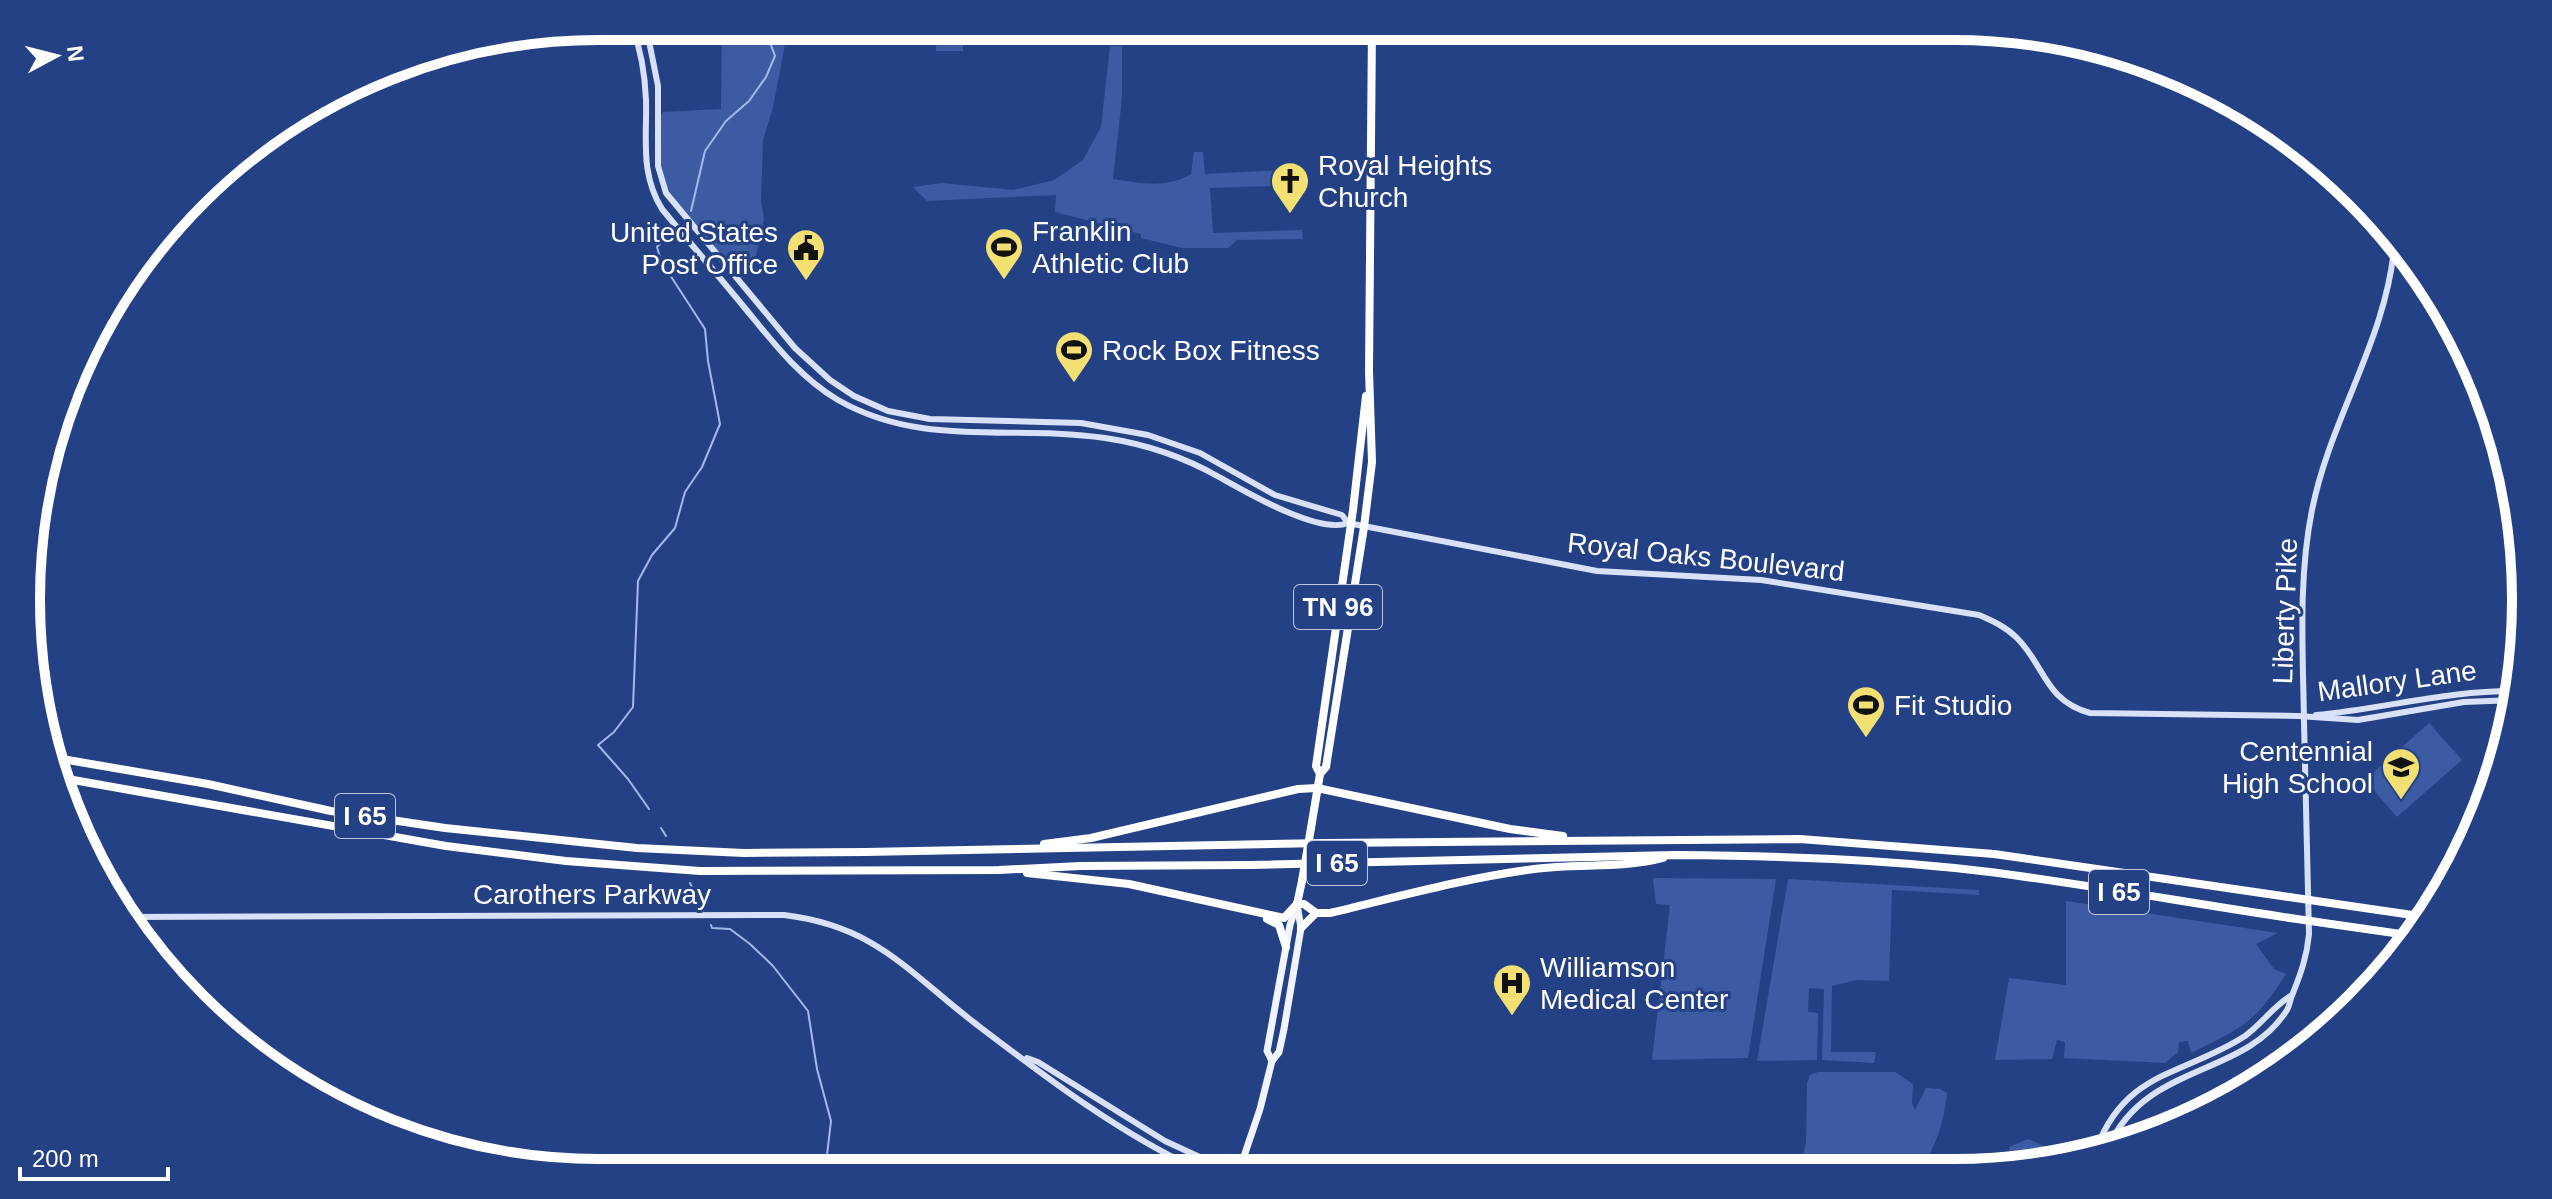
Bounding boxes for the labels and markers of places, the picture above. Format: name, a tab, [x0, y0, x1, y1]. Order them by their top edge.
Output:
place label: Royal Heights Church	[1318, 150, 1492, 213]
church icon: Royal Heights Church	[1269, 160, 1311, 215]
place label: Franklin Athletic Club	[1032, 216, 1189, 279]
place label: United States Post Office	[610, 217, 778, 280]
sports icon: Franklin Athletic Club	[983, 226, 1025, 281]
public building icon: United States Post Office	[785, 227, 827, 282]
sports icon: Rock Box Fitness	[1053, 329, 1095, 384]
place label: Rock Box Fitness	[1102, 335, 1320, 366]
sports icon: Fit Studio	[1845, 684, 1887, 739]
place label: Fit Studio	[1894, 690, 2012, 721]
place label: Centennial High School	[2222, 736, 2373, 799]
school or university icon: Centennial High School	[2380, 746, 2422, 801]
place label: Williamson Medical Center	[1540, 952, 1728, 1015]
hospital icon: Williamson Medical Center	[1491, 962, 1533, 1017]

